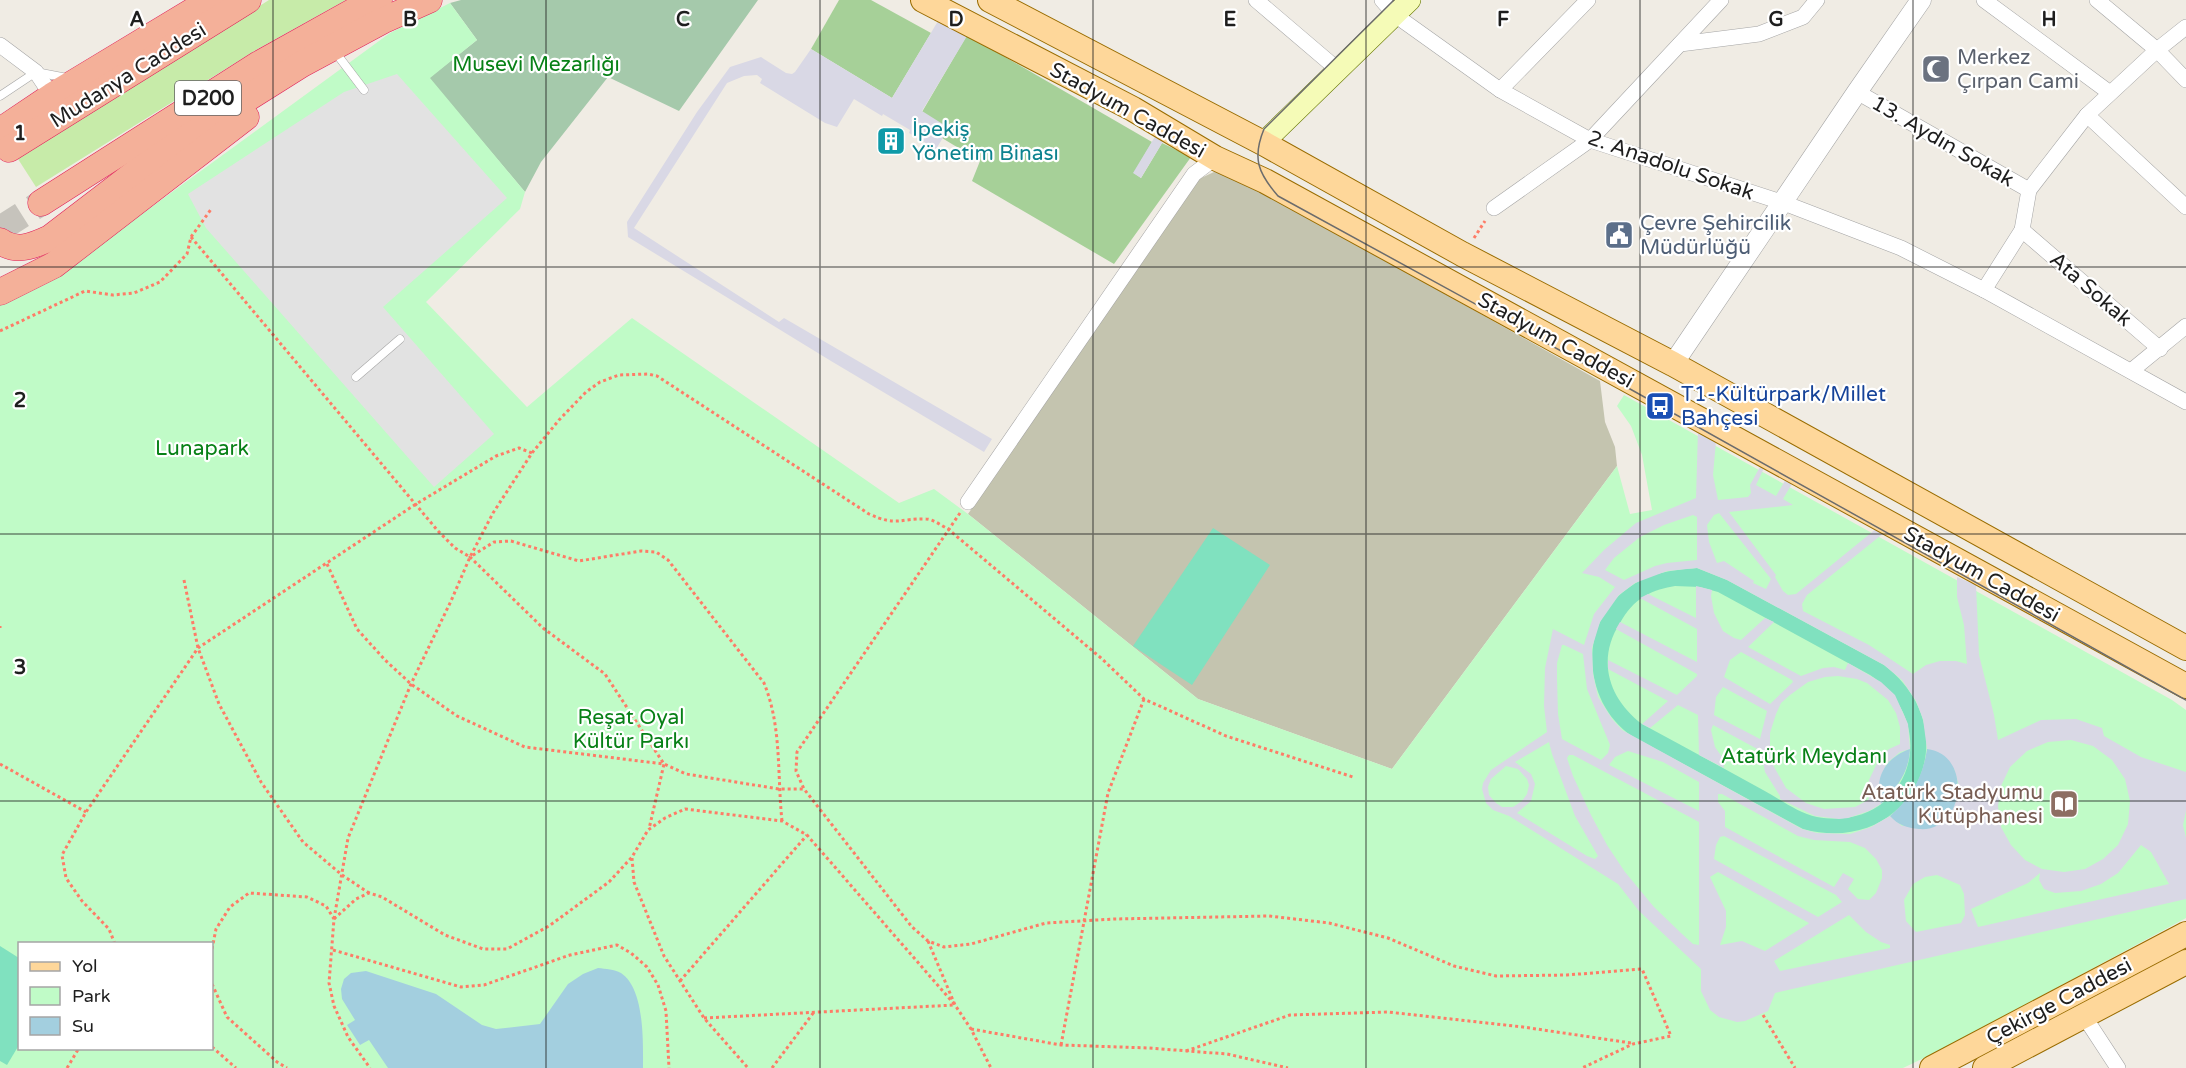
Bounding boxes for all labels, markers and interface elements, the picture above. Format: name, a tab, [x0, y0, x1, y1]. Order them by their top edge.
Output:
text: A	[130, 8, 145, 32]
text: B	[403, 8, 417, 32]
text: C	[676, 8, 690, 32]
text: D	[948, 8, 964, 32]
text: E	[1224, 8, 1237, 32]
text: F	[1497, 8, 1509, 32]
text: G	[1768, 8, 1784, 32]
text: H	[2041, 8, 2057, 32]
street label: Mudanya Caddesi	[46, 17, 211, 133]
place label: Merkez Çırpan Cami	[1957, 45, 2079, 94]
park label: Musevi Mezarlığı	[452, 52, 620, 77]
mosque icon: Merkez Çırpan Cami	[1920, 53, 1952, 85]
street label: Stadyum Caddesi	[1045, 57, 1210, 164]
road number: D200	[175, 81, 241, 115]
street label: 13. Aydın Sokak	[1867, 91, 2018, 192]
place label: İpekiş Yönetim Binası	[912, 117, 1059, 166]
text: 1	[14, 122, 26, 146]
building icon: İpekiş Yönetim Binası	[875, 125, 907, 157]
street label: 2. Anadolu Sokak	[1585, 125, 1757, 206]
place label: Çevre Şehircilik Müdürlüğü	[1640, 211, 1791, 260]
public building icon: Çevre Şehircilik Müdürlüğü	[1603, 219, 1635, 251]
street label: Ata Sokak	[2044, 247, 2137, 332]
street label: Stadyum Caddesi	[1473, 287, 1638, 394]
place label: T1-Kültürpark/Millet Bahçesi	[1681, 382, 1886, 431]
text: 2	[14, 389, 26, 413]
bus stop icon: T1-Kültürpark/Millet Bahçesi	[1644, 390, 1676, 422]
park label: Lunapark	[155, 436, 249, 461]
street label: Stadyum Caddesi	[1899, 521, 2064, 628]
text: 3	[14, 656, 26, 680]
park label: Reşat Oyal Kültür Parkı	[573, 705, 689, 754]
park label: Atatürk Meydanı	[1721, 744, 1887, 769]
place label: Atatürk Stadyumu Kütüphanesi	[1861, 780, 2043, 829]
library icon: Atatürk Stadyumu Kütüphanesi	[2048, 788, 2080, 820]
legend	[18, 942, 213, 1050]
street label: Çekirge Caddesi	[1982, 953, 2136, 1050]
text: Yol	[72, 955, 98, 977]
text: Park	[72, 985, 111, 1007]
text: Su	[72, 1015, 94, 1037]

